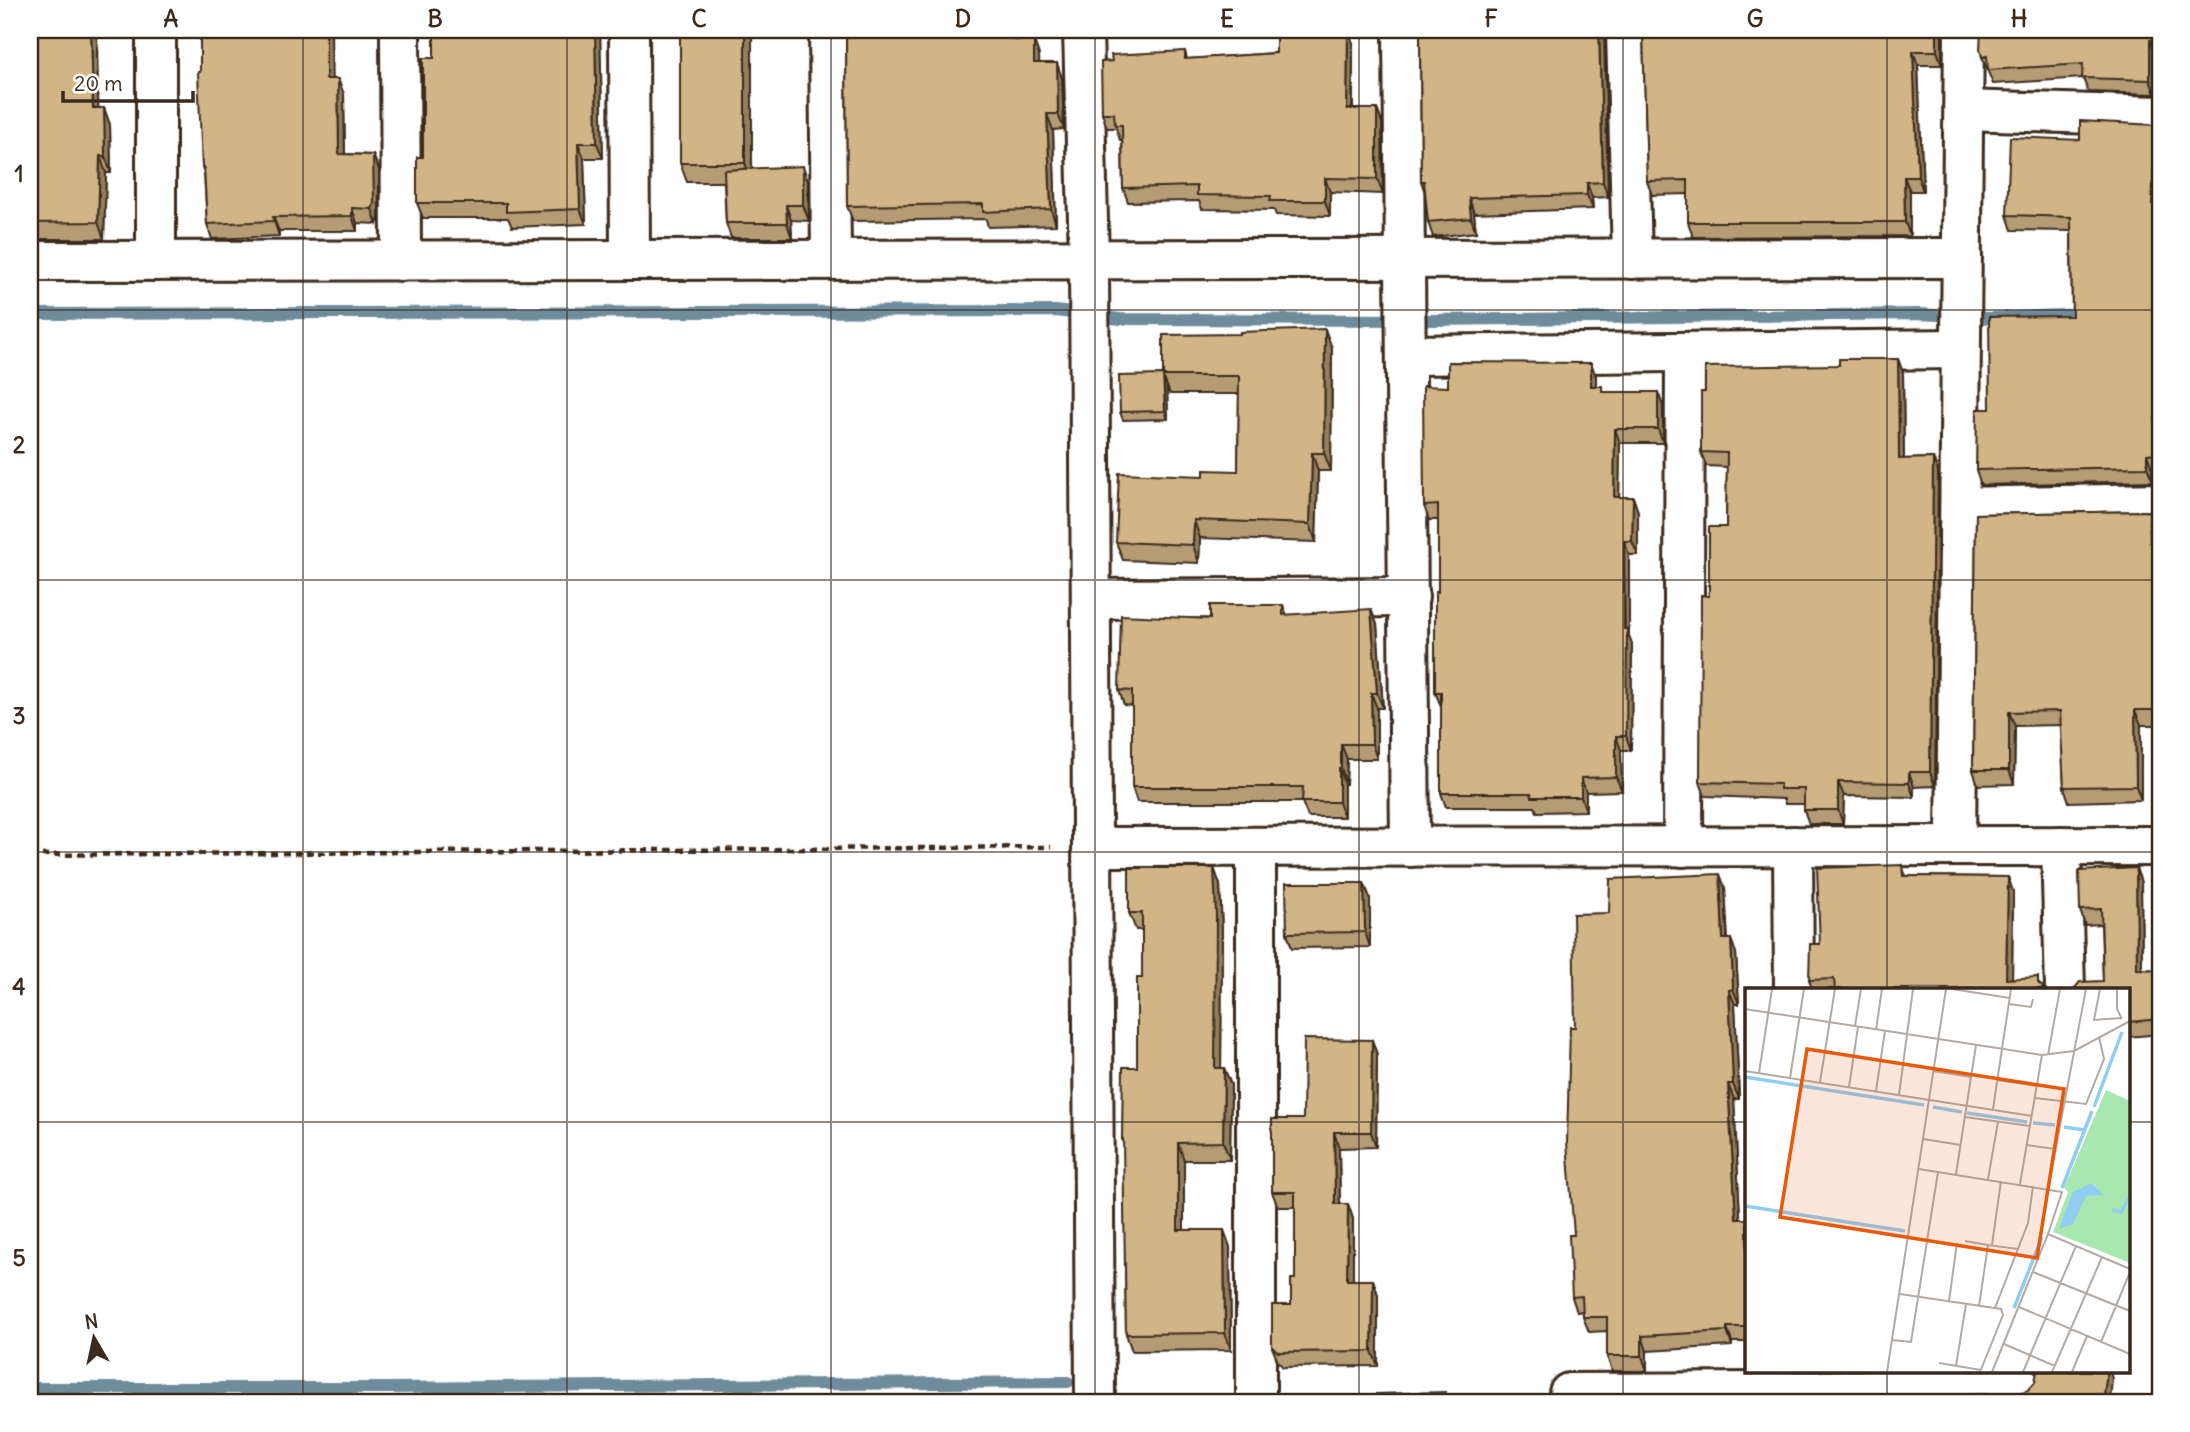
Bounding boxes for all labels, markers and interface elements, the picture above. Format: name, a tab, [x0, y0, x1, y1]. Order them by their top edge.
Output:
text: A	[164, 4, 179, 33]
text: B	[427, 4, 443, 33]
text: C	[691, 4, 707, 33]
text: D	[955, 4, 971, 33]
text: E	[1220, 4, 1234, 33]
text: F	[1484, 4, 1498, 33]
text: G	[1747, 4, 1763, 33]
text: H	[2011, 4, 2027, 33]
scale bar	[63, 60, 192, 104]
text: 20 m	[74, 70, 123, 97]
text: 1	[14, 159, 24, 188]
text: 2	[13, 430, 26, 459]
text: 3	[12, 701, 26, 730]
text: 4	[12, 972, 26, 1001]
inset map	[1745, 988, 2130, 1372]
text: 5	[12, 1243, 26, 1272]
north arrow	[60, 1302, 130, 1372]
text: N	[83, 1308, 100, 1334]

